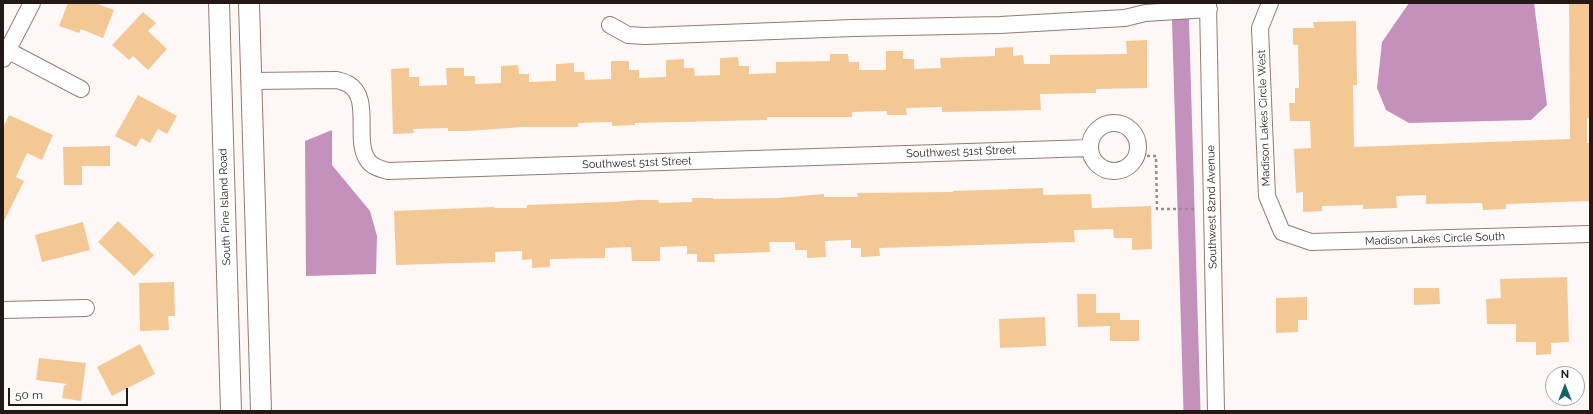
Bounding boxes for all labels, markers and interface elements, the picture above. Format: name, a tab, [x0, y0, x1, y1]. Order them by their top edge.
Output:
street label: Madison Lakes Circle West	[1255, 50, 1273, 186]
street label: Southwest 51st Street	[906, 143, 1016, 161]
street label: Southwest 82nd Avenue	[1204, 145, 1220, 269]
street label: South Pine Island Road	[216, 148, 234, 266]
street label: Southwest 51st Street	[582, 154, 692, 172]
street label: Madison Lakes Circle South	[1365, 230, 1505, 248]
north arrow	[1545, 366, 1585, 406]
text: N	[1561, 368, 1569, 381]
scale bar	[10, 380, 130, 406]
text: 50 m	[15, 388, 43, 402]

